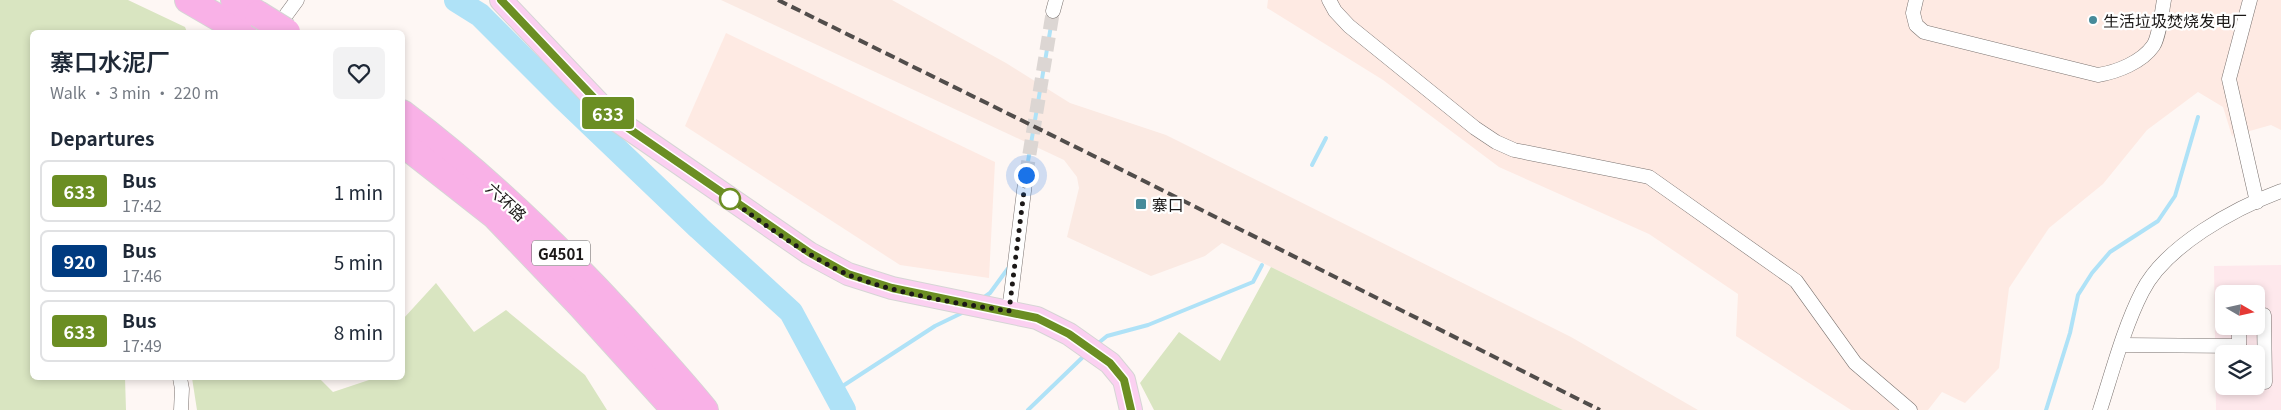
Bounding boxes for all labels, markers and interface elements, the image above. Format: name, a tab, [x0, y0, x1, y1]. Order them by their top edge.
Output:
place label: 生活垃圾焚烧发电厂	[2103, 8, 2247, 32]
marker: 生活垃圾焚烧发电厂	[2087, 14, 2099, 26]
text: 寨口水泥厂	[50, 43, 170, 78]
button: heart	[333, 47, 385, 99]
text: Walk · 3 min · 220 m	[50, 80, 219, 104]
line badge: 633	[579, 97, 637, 129]
text: 633	[592, 100, 624, 126]
text: Departures	[50, 124, 155, 151]
your location	[1014, 163, 1039, 188]
text: Bus	[122, 166, 156, 193]
street label: 六环路	[481, 176, 533, 226]
text: 633	[64, 178, 95, 204]
text: 1 min	[334, 178, 383, 205]
unlabelled marker	[719, 188, 741, 210]
place label: 寨口	[1152, 192, 1184, 216]
text: 17:42	[122, 193, 162, 217]
marker: 寨口	[1134, 197, 1148, 211]
text: Bus	[122, 236, 156, 263]
road number: G4501	[532, 240, 590, 266]
text: 920	[64, 248, 95, 274]
text: 5 min	[334, 248, 383, 275]
text: 17:46	[122, 263, 162, 287]
north arrow	[2215, 285, 2265, 335]
map controls	[2215, 285, 2265, 395]
text: Bus	[122, 306, 156, 333]
text: 633	[64, 318, 95, 344]
text: 8 min	[334, 318, 383, 345]
text: 17:49	[122, 333, 162, 357]
button: layers	[2215, 345, 2265, 395]

